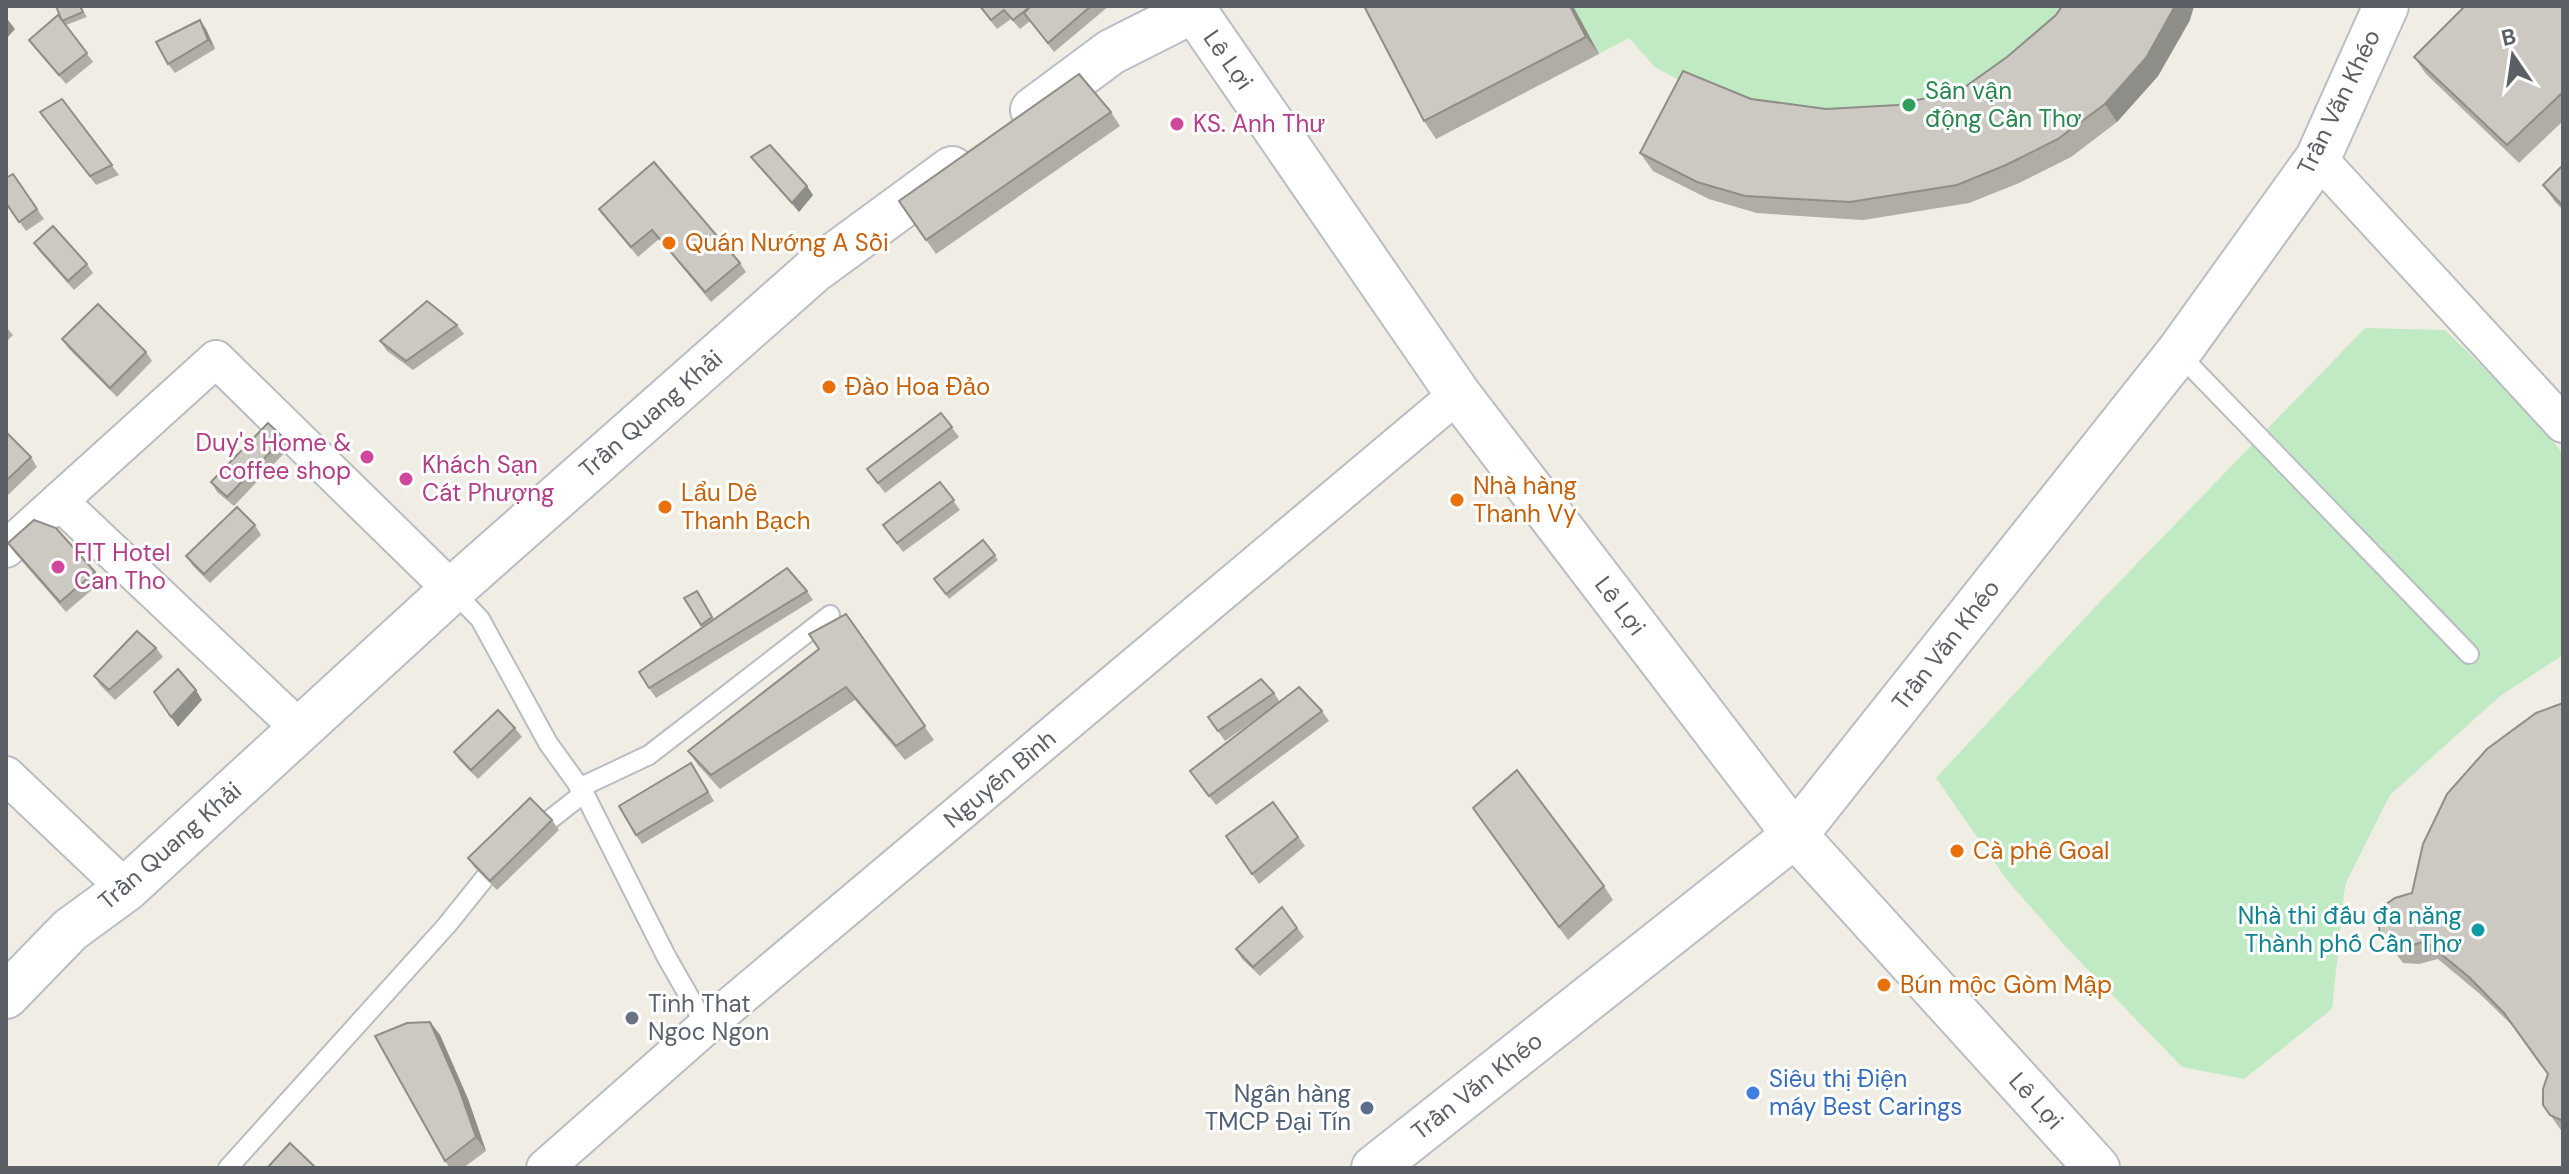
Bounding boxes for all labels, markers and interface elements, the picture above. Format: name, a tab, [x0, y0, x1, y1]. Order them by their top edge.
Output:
north arrow	[2473, 16, 2553, 96]
text: B	[2499, 21, 2519, 53]
street label: Lê Lợi	[1197, 24, 1260, 96]
street label: Trần Văn Khéo	[2290, 24, 2387, 179]
place label: Sân vận động Cần Thơ	[1925, 75, 2082, 134]
marker: Sân vận động Cần Thơ	[1900, 96, 1918, 114]
place label: KS. Anh Thư	[1193, 108, 1325, 139]
marker: KS. Anh Thư	[1168, 115, 1186, 133]
place label: Quán Nướng A Sồi	[685, 227, 889, 258]
marker: Quán Nướng A Sồi	[660, 234, 678, 252]
street label: Trần Quang Khải	[573, 343, 729, 484]
place label: Đào Hoa Đảo	[845, 371, 990, 402]
marker: Đào Hoa Đảo	[820, 378, 838, 396]
place label: Duy's Home & coffee shop	[196, 427, 351, 486]
marker: Duy's Home & coffee shop	[358, 448, 376, 466]
place label: Khách Sạn Cát Phượng	[422, 449, 554, 508]
marker: Khách Sạn Cát Phượng	[397, 470, 415, 488]
place label: Nhà hàng Thanh Vy	[1473, 470, 1577, 529]
place label: Lẩu Dê Thanh Bạch	[681, 477, 811, 536]
marker: Nhà hàng Thanh Vy	[1448, 491, 1466, 509]
marker: Lẩu Dê Thanh Bạch	[656, 498, 674, 516]
place label: FIT Hotel Can Tho	[74, 537, 170, 596]
marker: FIT Hotel Can Tho	[49, 558, 67, 576]
street label: Lê Lợi	[1588, 570, 1653, 642]
street label: Trần Văn Khéo	[1885, 573, 2006, 716]
street label: Nguyễn Bình	[937, 723, 1062, 835]
street label: Trần Quang Khải	[92, 775, 248, 916]
place label: Cà phê Goal	[1973, 835, 2109, 866]
marker: Cà phê Goal	[1948, 842, 1966, 860]
place label: Nhà thi đấu đa năng Thành phố Cần Thơ	[2238, 900, 2462, 959]
marker: Nhà thi đấu đa năng Thành phố Cần Thơ	[2469, 921, 2487, 939]
place label: Bún mộc Gòm Mập	[1900, 969, 2112, 1000]
marker: Bún mộc Gòm Mập	[1875, 976, 1893, 994]
place label: Tinh That Ngoc Ngon	[648, 988, 769, 1047]
marker: Tinh That Ngoc Ngon	[623, 1009, 641, 1027]
street label: Trần Văn Khéo	[1405, 1025, 1548, 1146]
place label: Siêu thị Điện máy Best Carings	[1769, 1063, 1962, 1122]
street label: Lê Lợi	[2003, 1066, 2070, 1136]
place label: Ngân hàng TMCP Đại Tín	[1205, 1078, 1351, 1137]
marker: Siêu thị Điện máy Best Carings	[1744, 1084, 1762, 1102]
marker: Ngân hàng TMCP Đại Tín	[1358, 1099, 1376, 1117]

